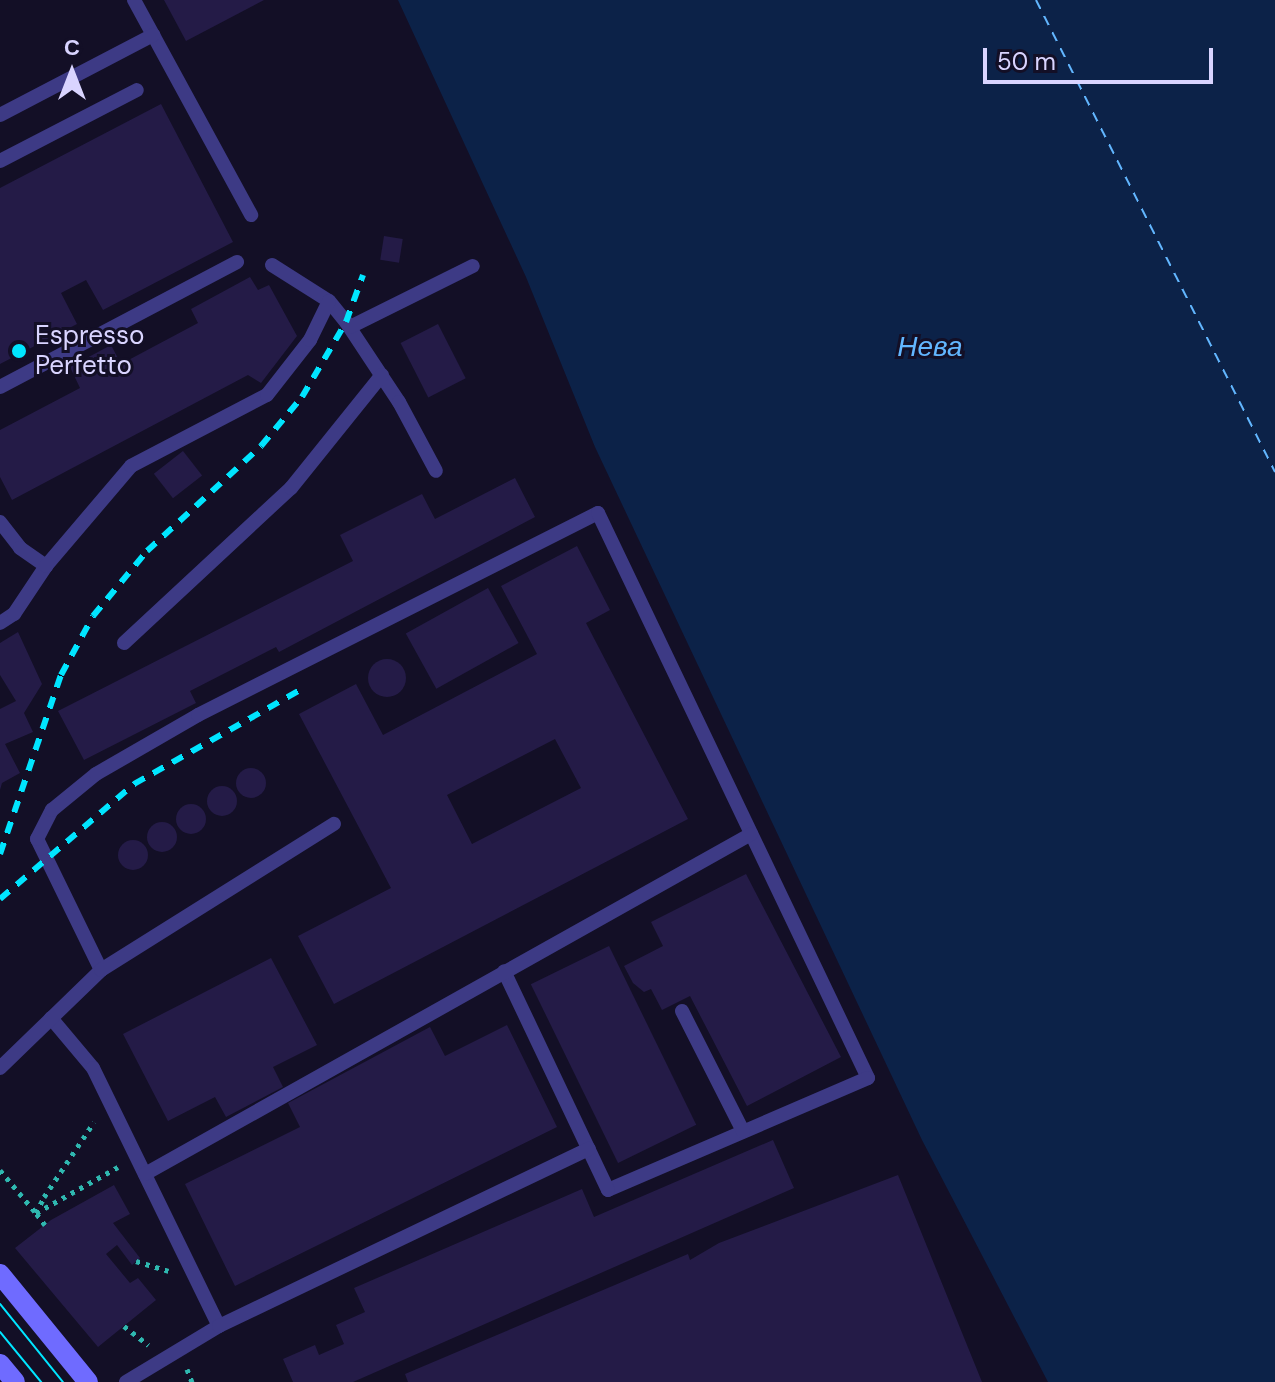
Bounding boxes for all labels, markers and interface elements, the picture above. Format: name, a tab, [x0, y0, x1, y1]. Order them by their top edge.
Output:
north arrow	[32, 32, 112, 112]
scale bar	[987, 32, 1217, 82]
text: С	[64, 33, 80, 62]
text: 50 m	[997, 46, 1056, 77]
place label: Espresso Perfetto	[35, 320, 144, 382]
water label: Нева	[897, 330, 963, 364]
marker: Espresso Perfetto	[10, 342, 28, 360]

